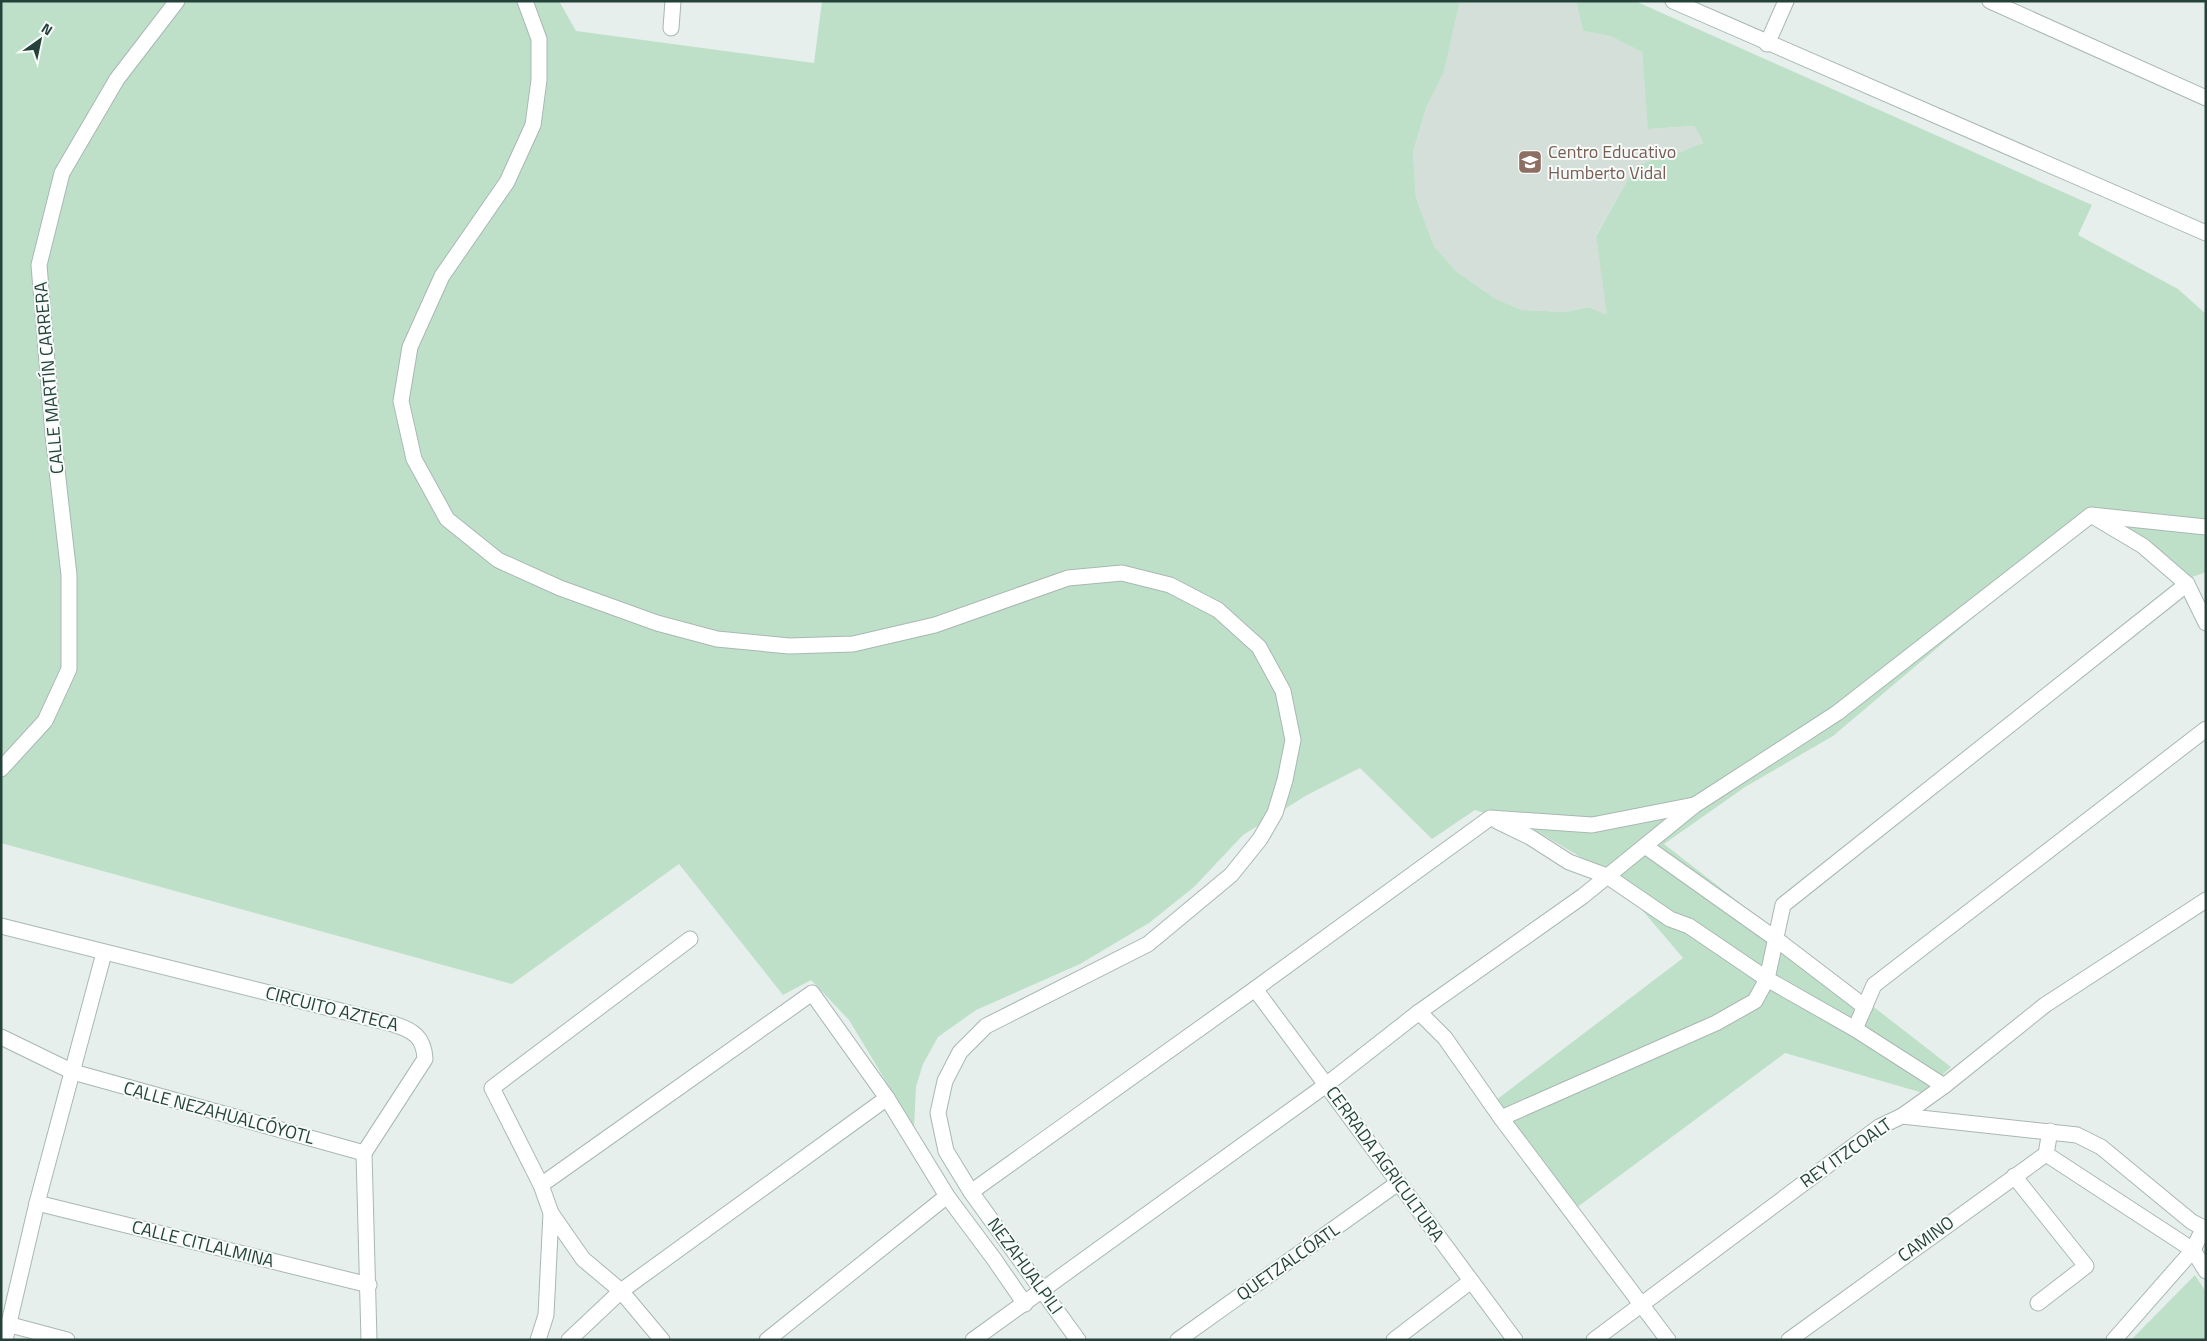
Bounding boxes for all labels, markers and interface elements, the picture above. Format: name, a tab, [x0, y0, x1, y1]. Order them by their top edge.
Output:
north arrow	[15, 15, 65, 65]
text: N	[38, 17, 57, 40]
place label: Centro Educativo Humberto Vidal	[1548, 138, 1676, 186]
school or university icon: Centro Educativo Humberto Vidal	[1517, 149, 1543, 175]
street label: CALLE MARTÍN CARRERA	[27, 281, 70, 475]
street label: CIRCUITO AZTECA	[263, 979, 402, 1038]
street label: CALLE NEZAHUALCÓYOTL	[121, 1074, 318, 1151]
street label: CERRADA AGRICULTURA	[1320, 1080, 1451, 1247]
street label: REY ITZCOALT	[1794, 1111, 1898, 1194]
street label: CAMINO	[1892, 1209, 1960, 1268]
street label: NEZAHUALPILI	[981, 1212, 1070, 1320]
street label: CALLE CITLALMINA	[129, 1213, 277, 1274]
street label: QUETZALCÓATL	[1230, 1216, 1345, 1307]

